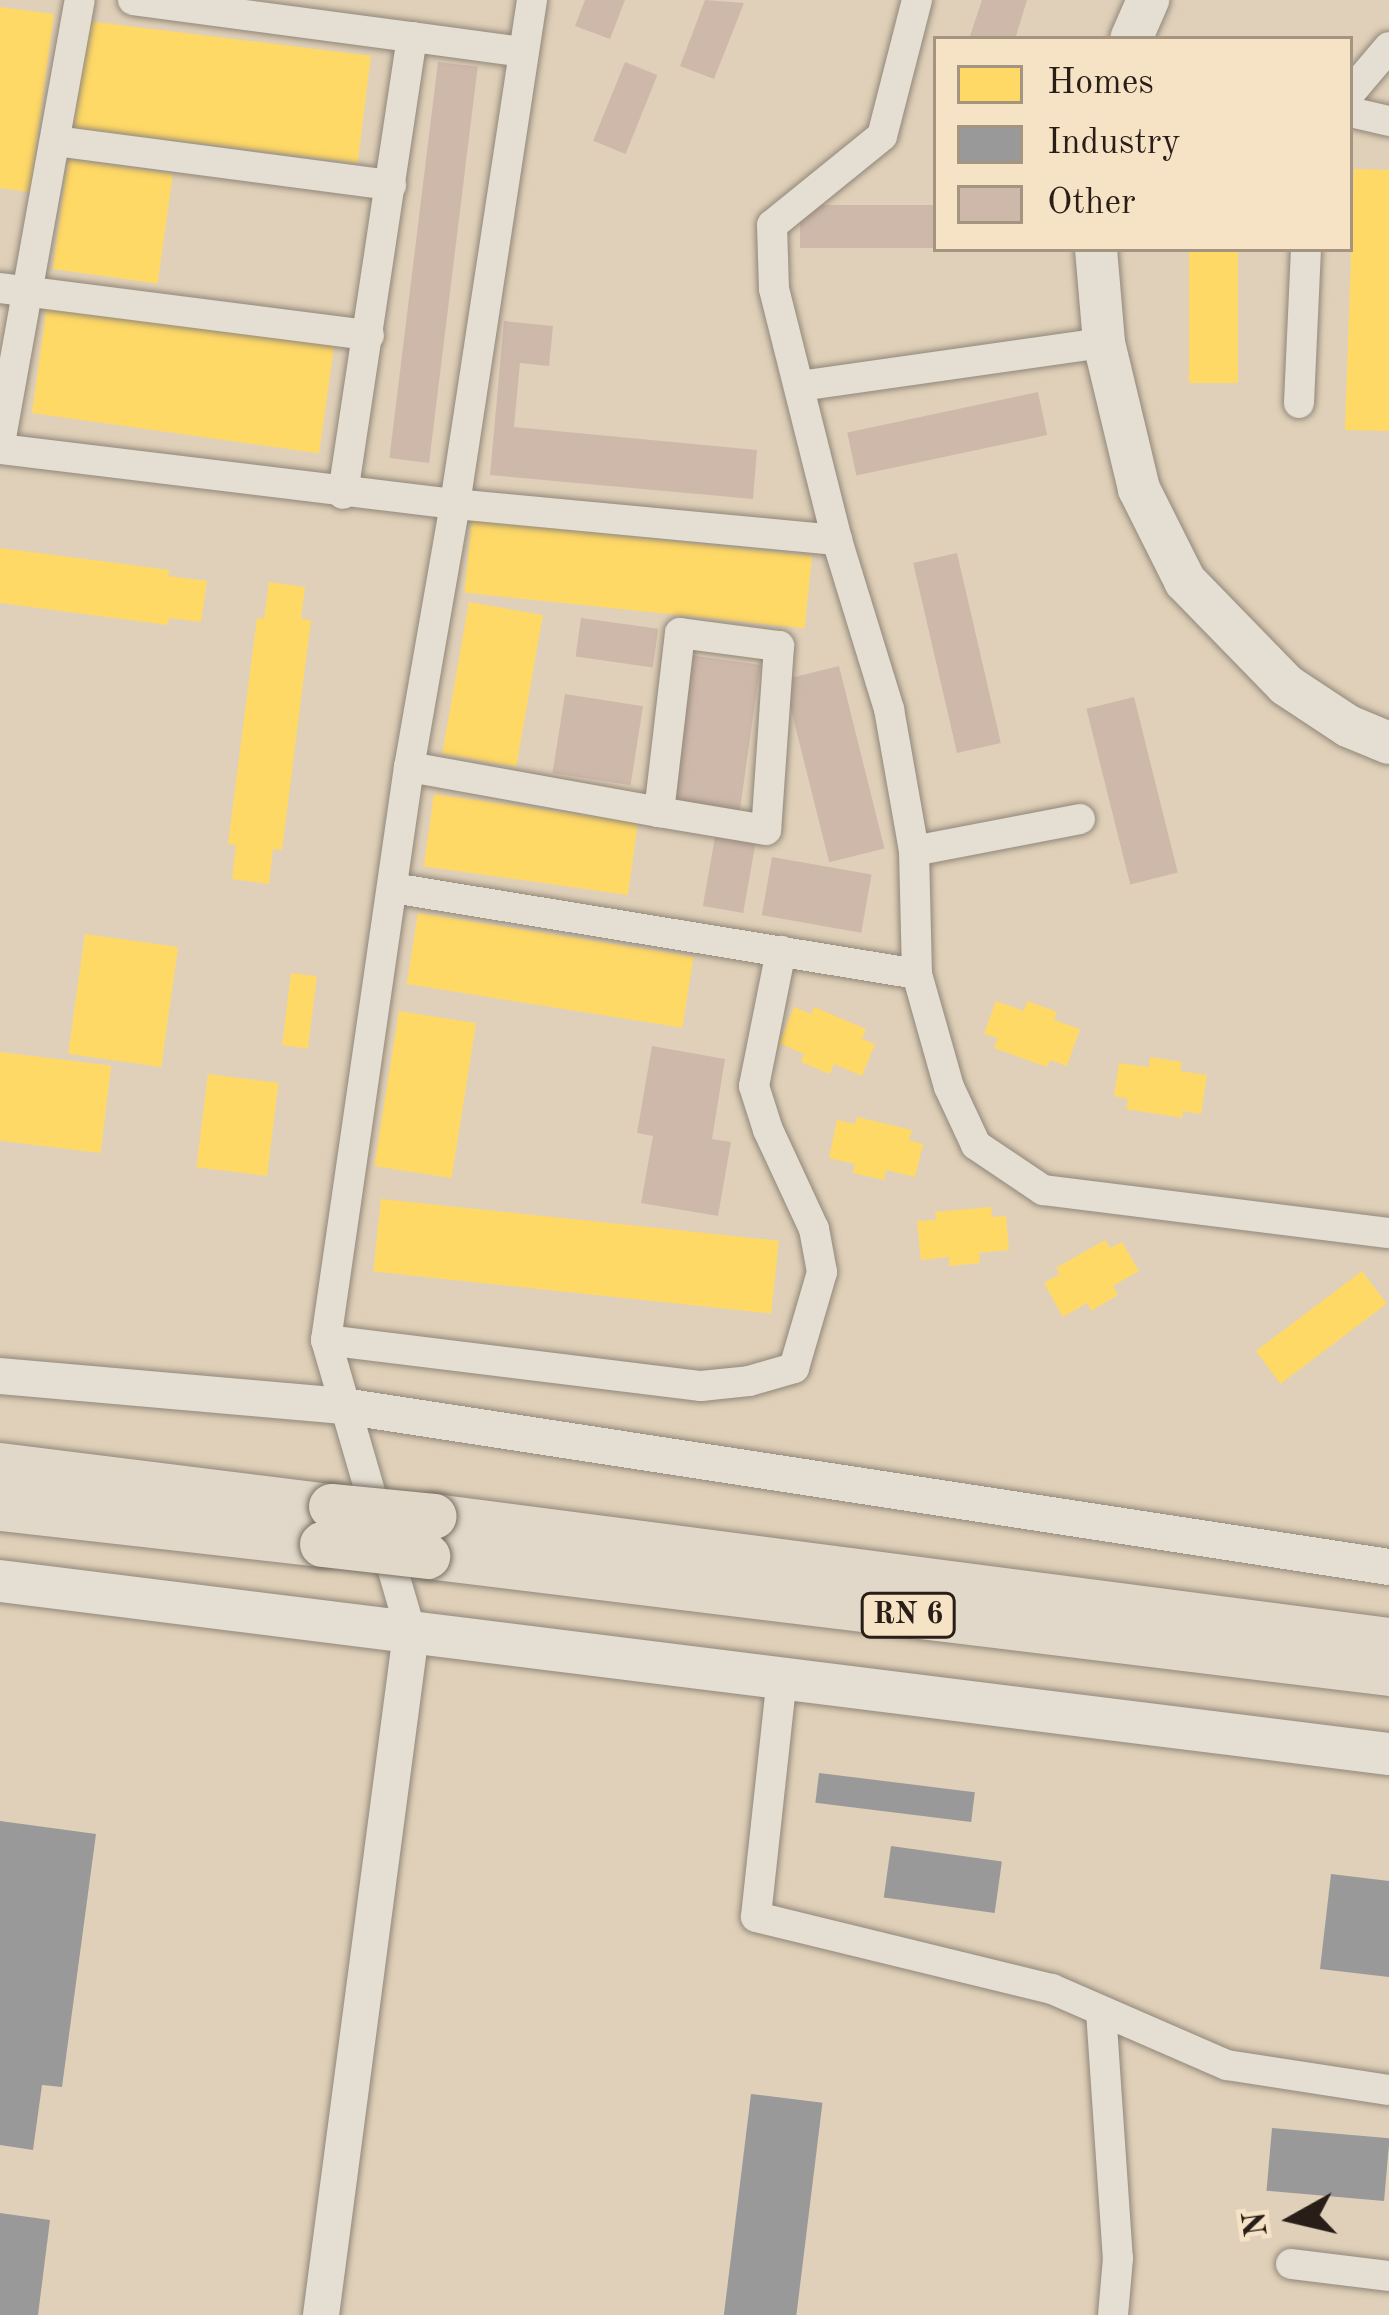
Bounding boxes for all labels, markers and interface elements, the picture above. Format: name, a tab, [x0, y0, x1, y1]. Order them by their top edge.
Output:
legend	[933, 36, 1353, 252]
text: Homes	[1047, 66, 1154, 102]
text: Industry	[1047, 126, 1181, 162]
text: Other	[1047, 186, 1136, 222]
road number: RN 6	[860, 1591, 956, 1639]
north arrow	[1233, 2159, 1353, 2279]
text: N	[1239, 2209, 1275, 2239]

